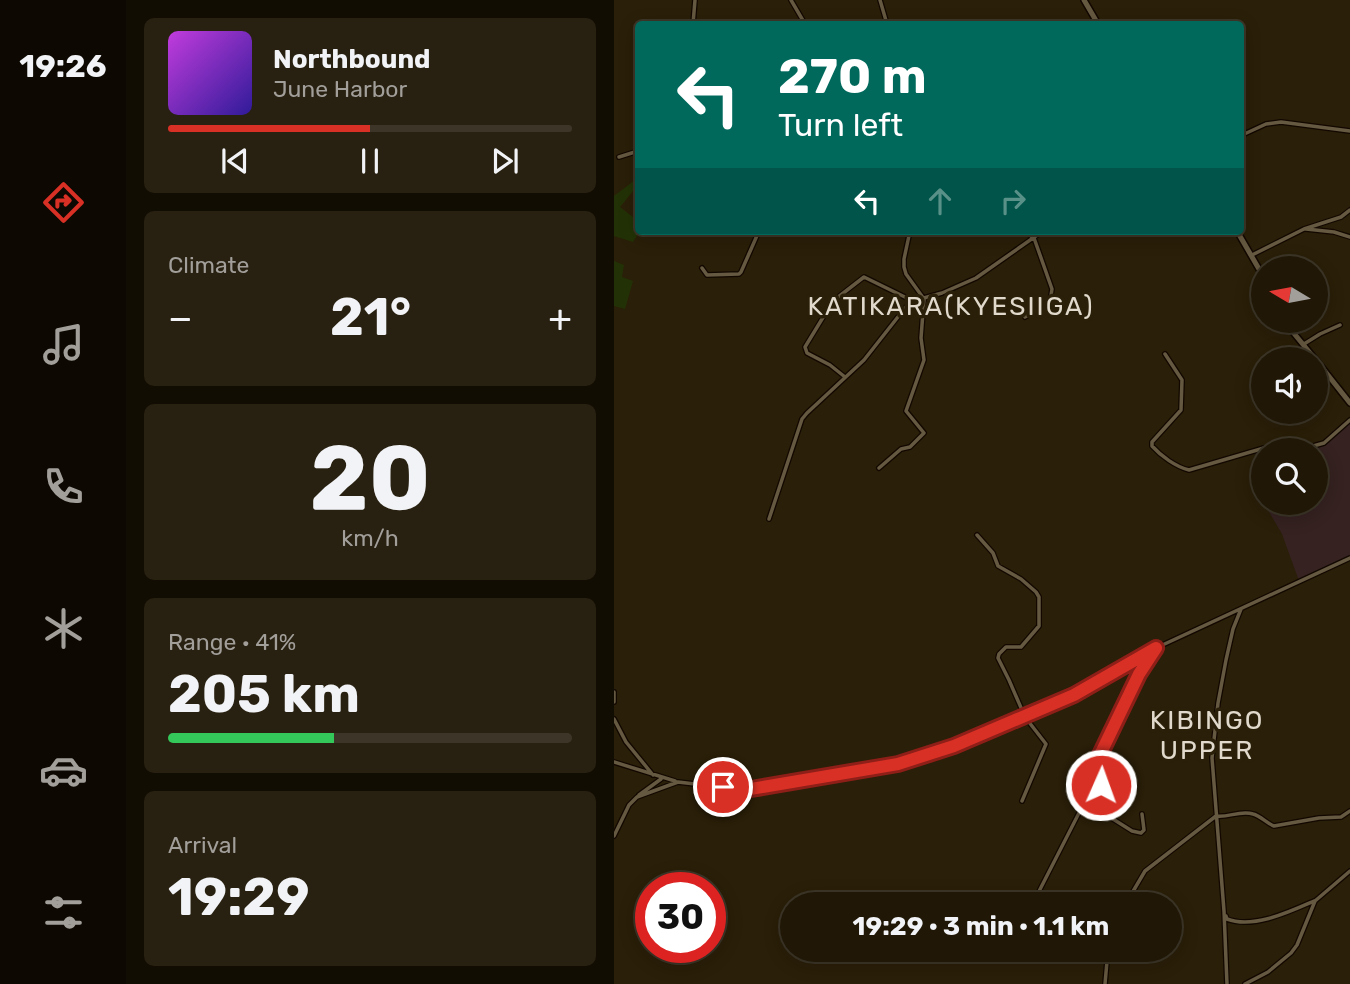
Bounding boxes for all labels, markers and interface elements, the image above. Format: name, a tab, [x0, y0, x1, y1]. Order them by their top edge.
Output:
text: Northbound	[273, 44, 431, 75]
text: 19:26	[19, 47, 107, 85]
text: 270 m	[778, 47, 927, 105]
icon: left	[663, 49, 754, 140]
text: June Harbor	[273, 75, 407, 103]
text: Turn left	[778, 106, 903, 144]
icon: previous	[216, 142, 254, 180]
icon: pause	[351, 142, 389, 180]
icon: next	[486, 142, 524, 180]
icon: directions	[39, 178, 88, 227]
icon: left	[848, 182, 886, 220]
icon: ahead	[921, 182, 959, 220]
icon: right	[994, 182, 1032, 220]
text: Climate	[168, 251, 249, 279]
north arrow	[1251, 256, 1328, 332]
map controls	[1251, 256, 1328, 515]
text: 21°	[330, 286, 411, 348]
district label: KATIKARA(KYESIIGA)	[807, 291, 1095, 322]
text: −	[168, 295, 193, 341]
text: +	[548, 295, 572, 341]
icon: music	[39, 320, 88, 369]
button: sound	[1251, 347, 1328, 424]
text: 20	[309, 424, 431, 532]
button: search	[1251, 438, 1328, 515]
icon: phone	[39, 462, 88, 511]
text: km/h	[341, 524, 399, 552]
icon: climate	[39, 604, 88, 653]
text: Range · 41%	[168, 628, 296, 656]
text: 205 km	[168, 663, 360, 725]
district label: KIBINGO UPPER	[1150, 705, 1264, 766]
icon: car	[39, 746, 88, 795]
position arrow	[1064, 748, 1138, 822]
pin	[693, 757, 753, 817]
icon: arrive	[704, 768, 742, 806]
text: Arrival	[168, 831, 237, 859]
text: 19:29	[168, 866, 310, 928]
speed limit sign: 30	[635, 872, 726, 963]
icon: filters	[39, 888, 88, 937]
text: 19:29 · 3 min · 1.1 km	[853, 911, 1109, 942]

